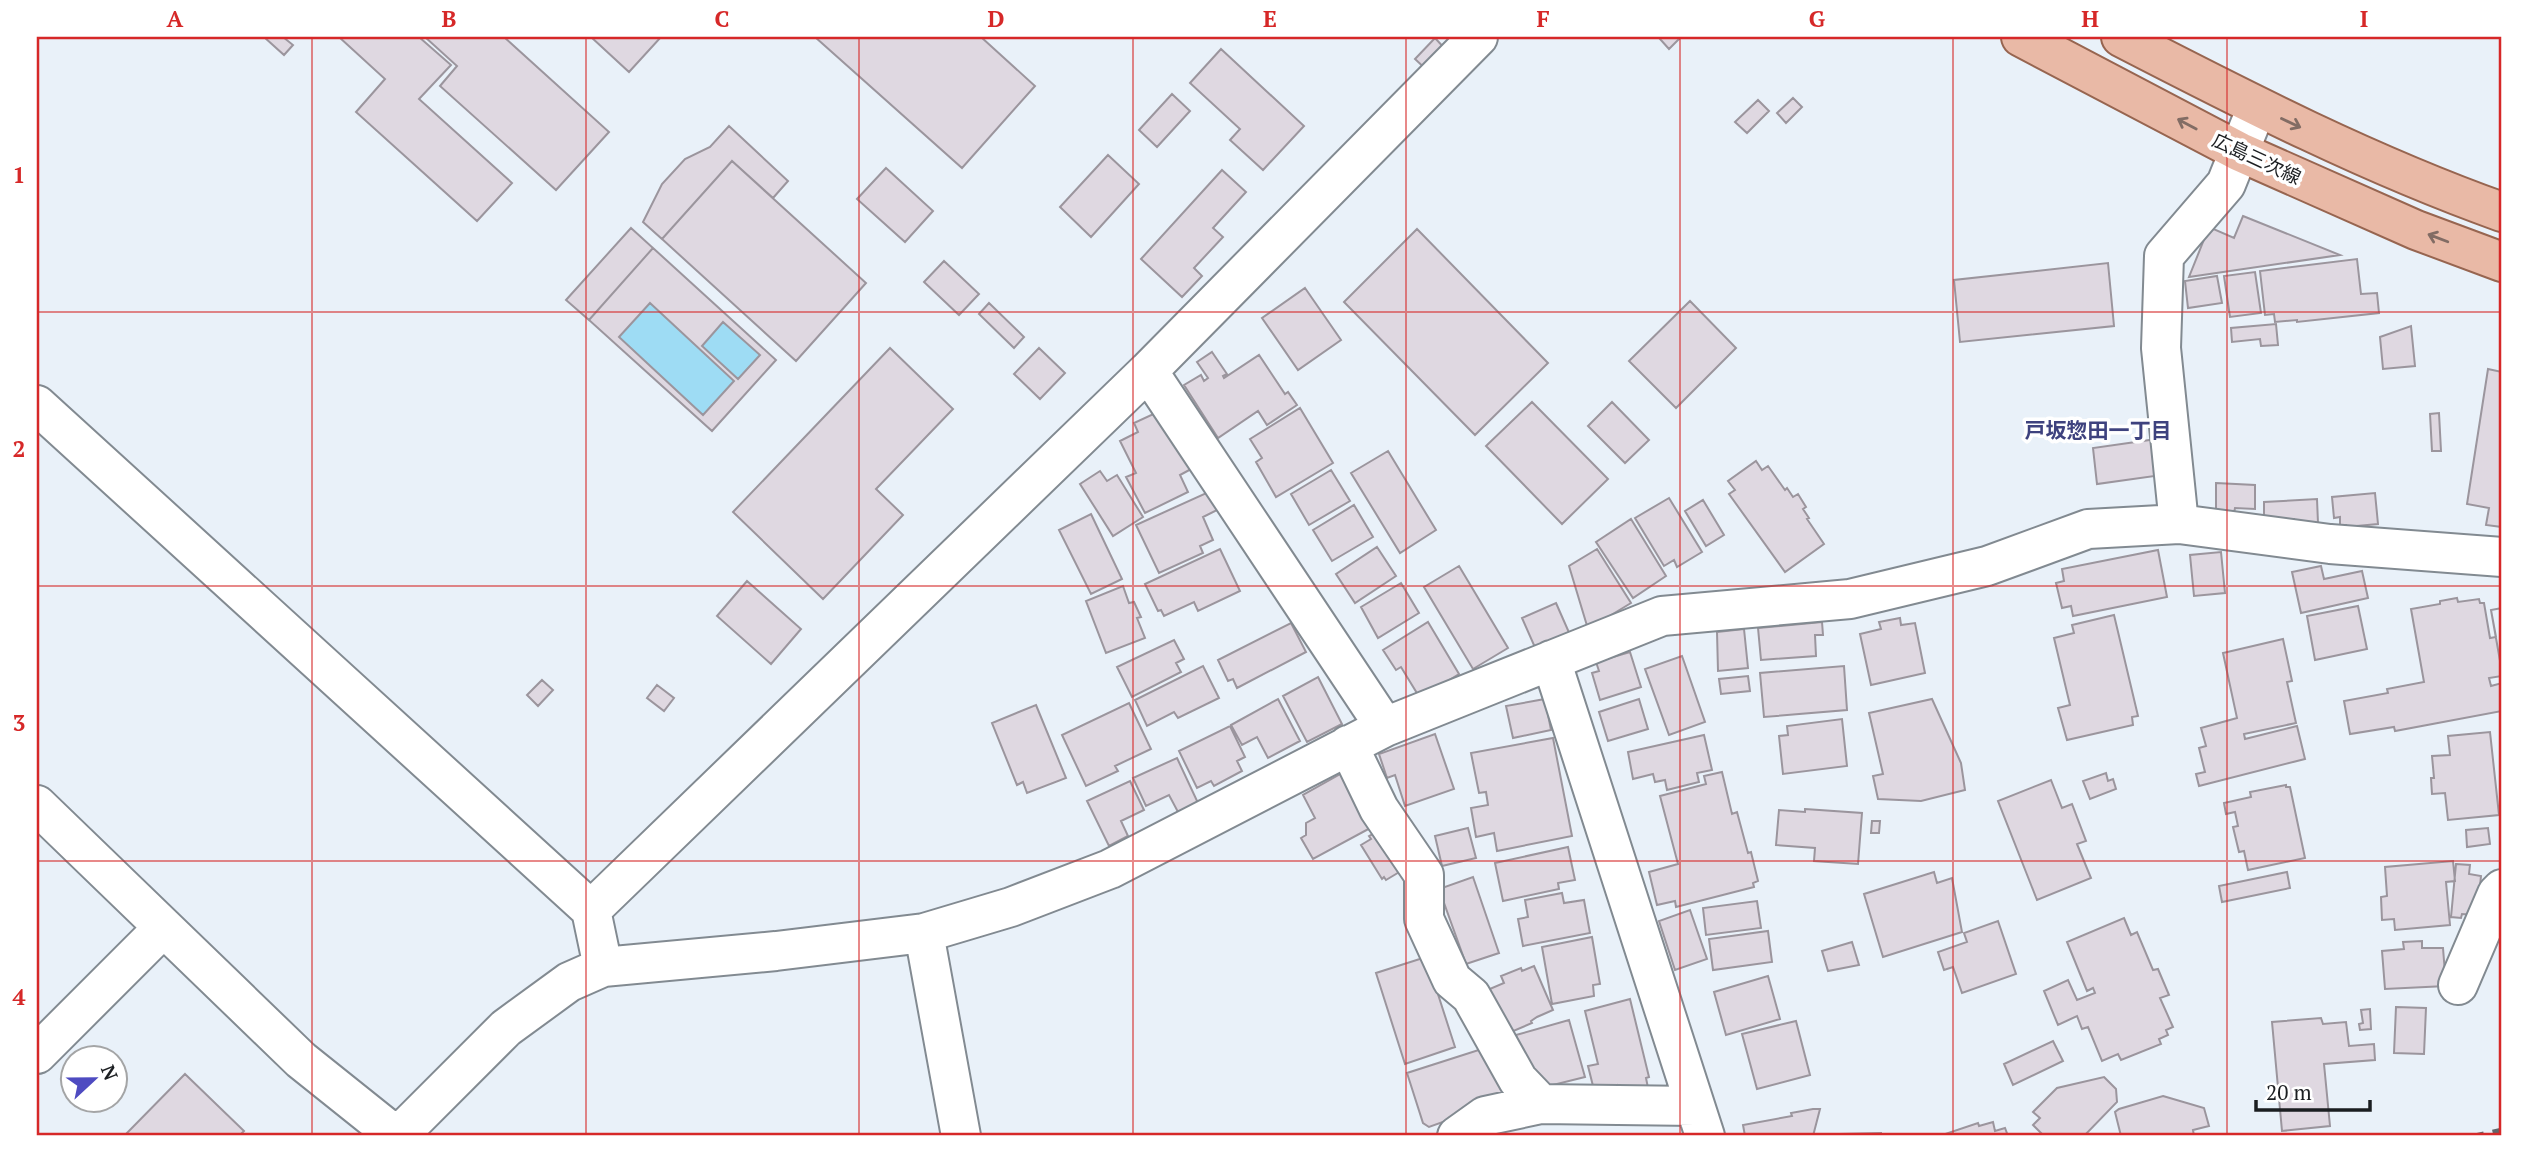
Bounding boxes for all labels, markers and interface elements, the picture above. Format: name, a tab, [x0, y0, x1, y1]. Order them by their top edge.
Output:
text: A	[167, 3, 184, 34]
text: B	[442, 3, 457, 34]
text: C	[715, 3, 730, 34]
text: D	[988, 3, 1005, 34]
text: E	[1263, 3, 1277, 34]
text: F	[1536, 3, 1550, 34]
text: G	[1809, 3, 1826, 34]
text: H	[2081, 3, 2099, 34]
text: I	[2360, 3, 2368, 34]
one-way arrow	[2177, 117, 2198, 130]
one-way arrow	[2280, 117, 2301, 130]
street label: 広島三次線	[2209, 127, 2305, 189]
text: 1	[13, 159, 26, 190]
one-way arrow	[2428, 231, 2450, 244]
district label: 戸坂惣田一丁目	[2025, 416, 2172, 444]
text: 2	[13, 433, 26, 464]
text: 3	[13, 707, 26, 738]
text: 4	[13, 981, 26, 1012]
north arrow	[60, 1044, 130, 1114]
text: N	[96, 1061, 125, 1084]
scale bar	[2256, 1068, 2369, 1112]
text: 20 m	[2266, 1078, 2312, 1106]

